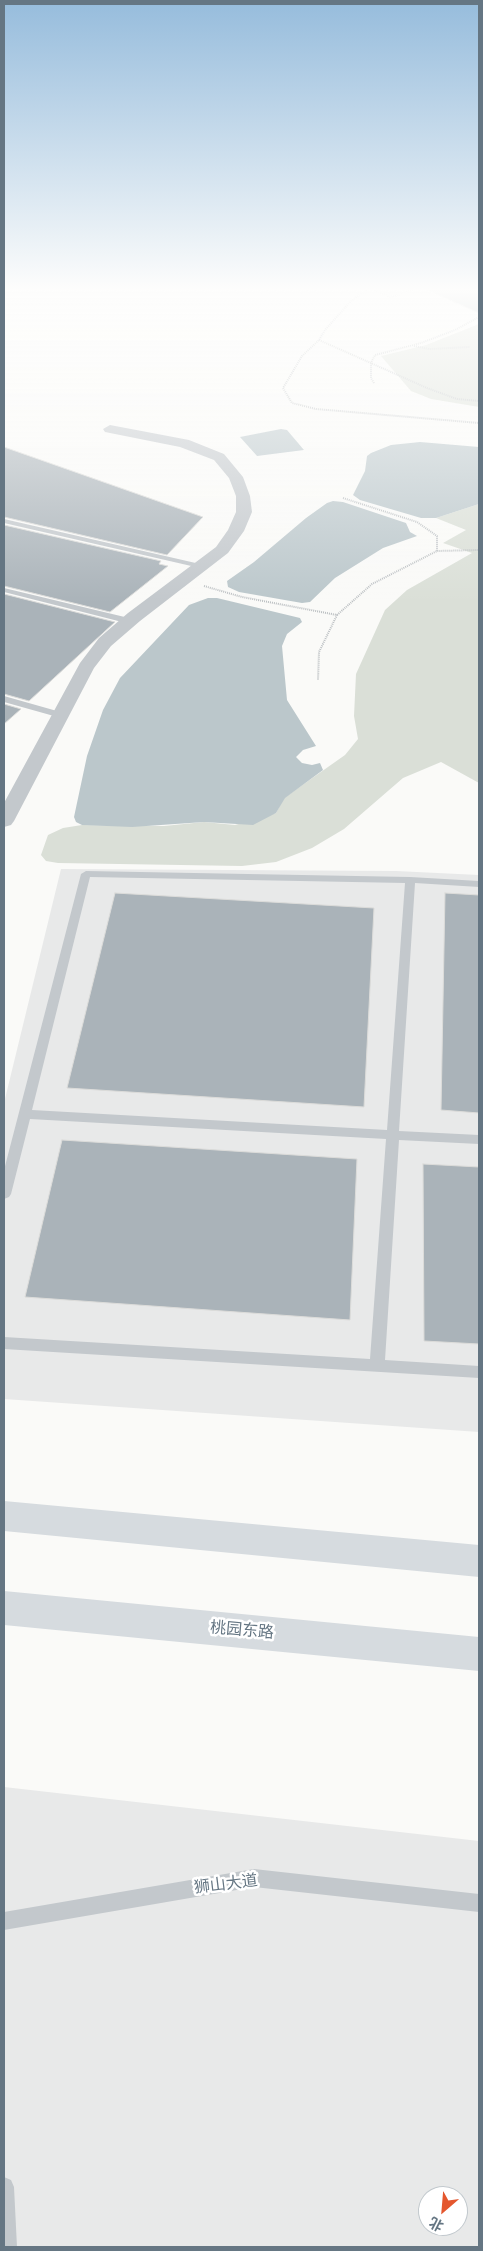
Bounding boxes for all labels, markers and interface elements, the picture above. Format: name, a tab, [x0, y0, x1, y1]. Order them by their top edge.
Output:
street label: 桃园东路	[209, 1619, 275, 1643]
street label: 狮山大道	[193, 1872, 259, 1898]
north arrow	[418, 2186, 468, 2236]
text: 北	[426, 2213, 447, 2235]

